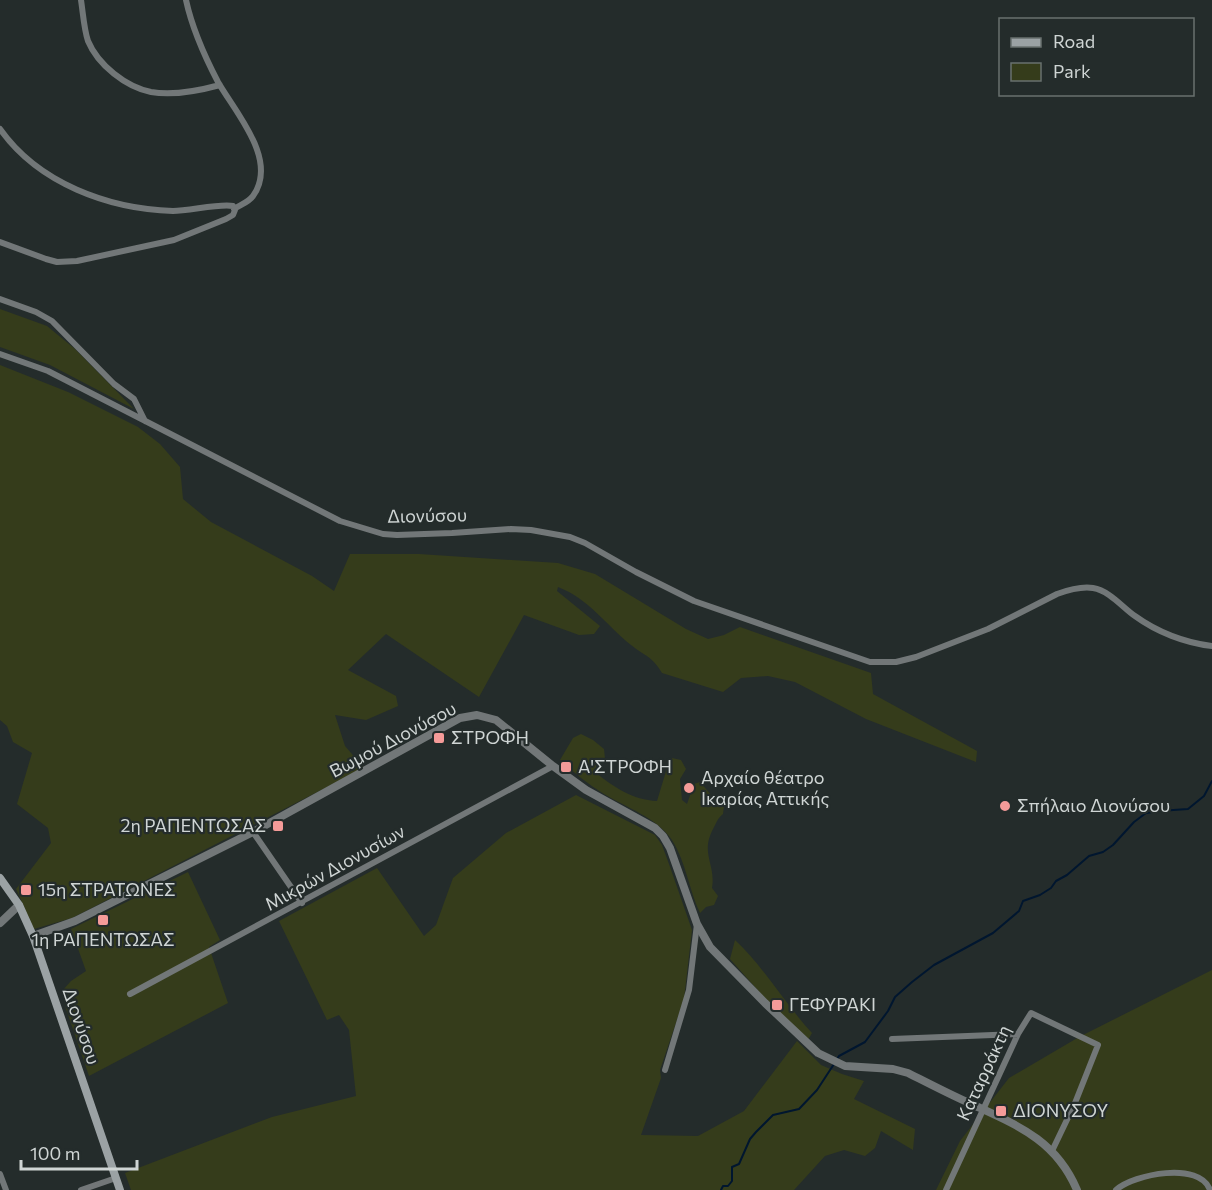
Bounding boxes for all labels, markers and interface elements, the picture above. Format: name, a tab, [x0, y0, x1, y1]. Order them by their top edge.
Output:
legend	[999, 18, 1194, 96]
text: Road	[1053, 30, 1095, 52]
text: Park	[1053, 60, 1091, 82]
street label: Διονύσου	[387, 503, 467, 527]
street label: Βωμού Διονύσου	[326, 697, 459, 782]
place label: ΣΤΡΟΦΗ	[451, 726, 529, 748]
marker: ΣΤΡΟΦΗ	[432, 731, 446, 745]
place label: Α'ΣΤΡΟΦΗ	[578, 755, 672, 777]
marker: Α'ΣΤΡΟΦΗ	[559, 760, 573, 774]
place label: Αρχαίο θέατρο Ικαρίας Αττικής	[701, 766, 829, 809]
marker: Αρχαίο θέατρο Ικαρίας Αττικής	[682, 781, 696, 795]
place label: Σπήλαιο Διονύσου	[1017, 794, 1170, 816]
marker: Σπήλαιο Διονύσου	[998, 799, 1012, 813]
place label: 2η ΡΑΠΕΝΤΩΣΑΣ	[121, 814, 266, 836]
marker: 2η ΡΑΠΕΝΤΩΣΑΣ	[271, 819, 285, 833]
street label: Μικρών Διονυσίων	[261, 820, 408, 915]
place label: 15η ΣΤΡΑΤΩΝΕΣ	[38, 878, 176, 900]
marker: 15η ΣΤΡΑΤΩΝΕΣ	[19, 883, 33, 897]
marker: 1η ΡΑΠΕΝΤΩΣΑΣ	[96, 913, 110, 927]
place label: 1η ΡΑΠΕΝΤΩΣΑΣ	[31, 928, 175, 950]
street label: Διονύσου	[59, 984, 105, 1067]
place label: ΓΕΦΥΡΑΚΙ	[789, 993, 876, 1015]
marker: ΓΕΦΥΡΑΚΙ	[770, 998, 784, 1012]
street label: Καταρράκτη	[951, 1021, 1015, 1124]
place label: ΔΙΟΝΥΣΟΥ	[1013, 1099, 1108, 1121]
marker: ΔΙΟΝΥΣΟΥ	[994, 1104, 1008, 1118]
scale bar	[21, 1133, 136, 1171]
text: 100 m	[30, 1142, 80, 1164]

